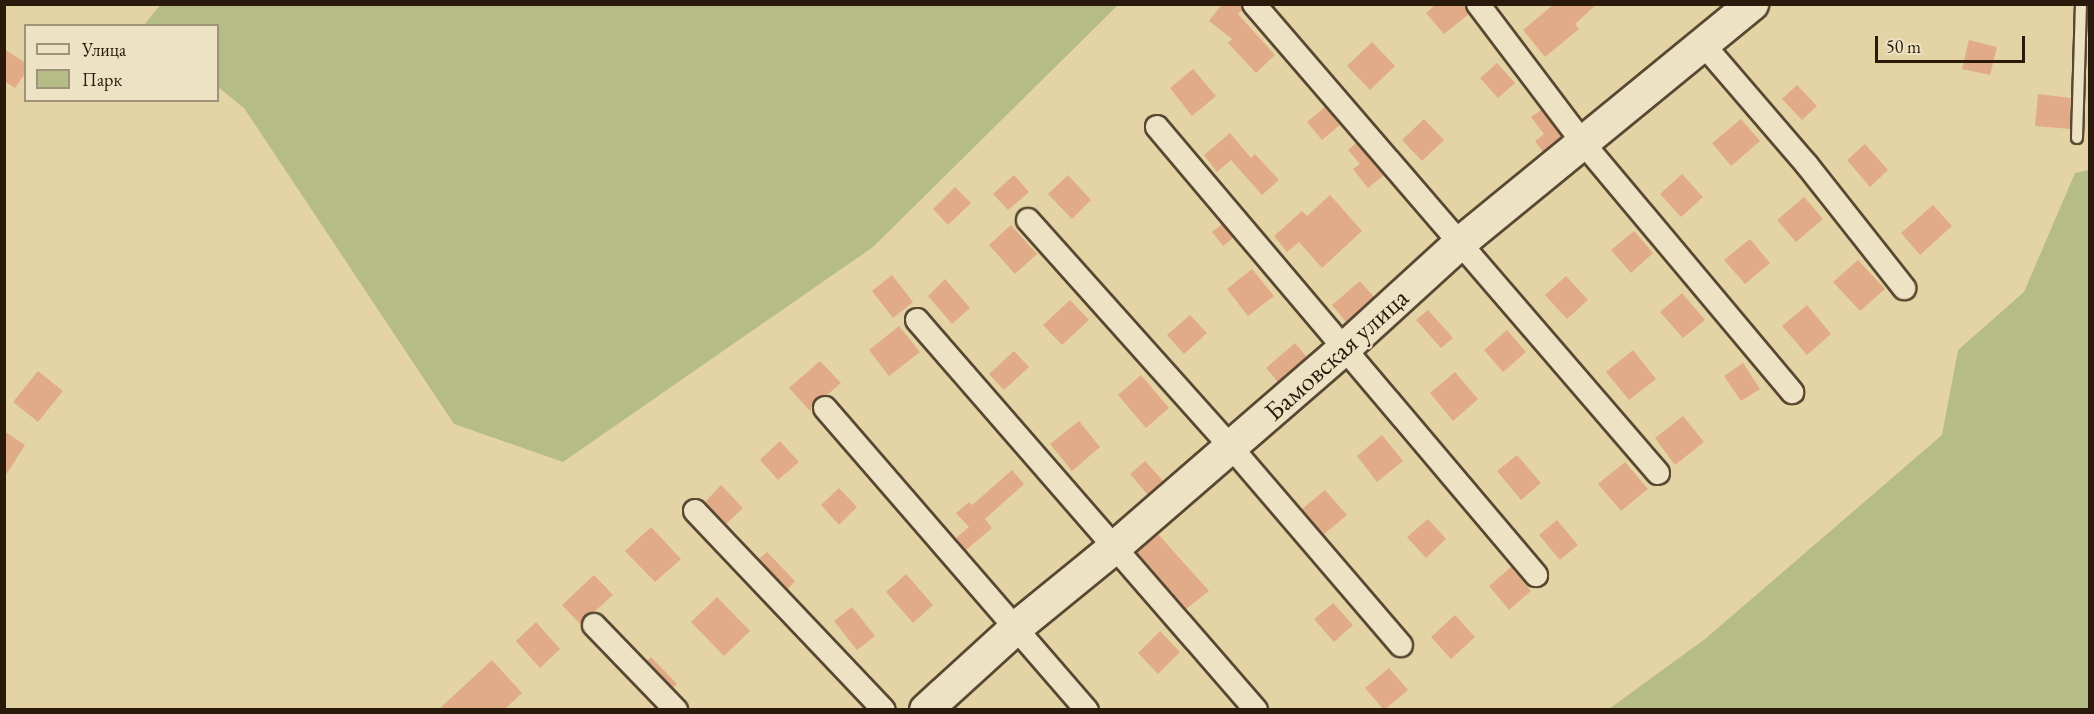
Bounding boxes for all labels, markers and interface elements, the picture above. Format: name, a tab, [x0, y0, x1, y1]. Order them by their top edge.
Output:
legend	[24, 24, 219, 102]
scale bar	[1878, 24, 2028, 62]
text: 50 m	[1886, 35, 1921, 58]
text: Улица	[82, 38, 126, 61]
text: Парк	[82, 68, 122, 91]
street label: Бамовская улица	[1257, 281, 1415, 427]

